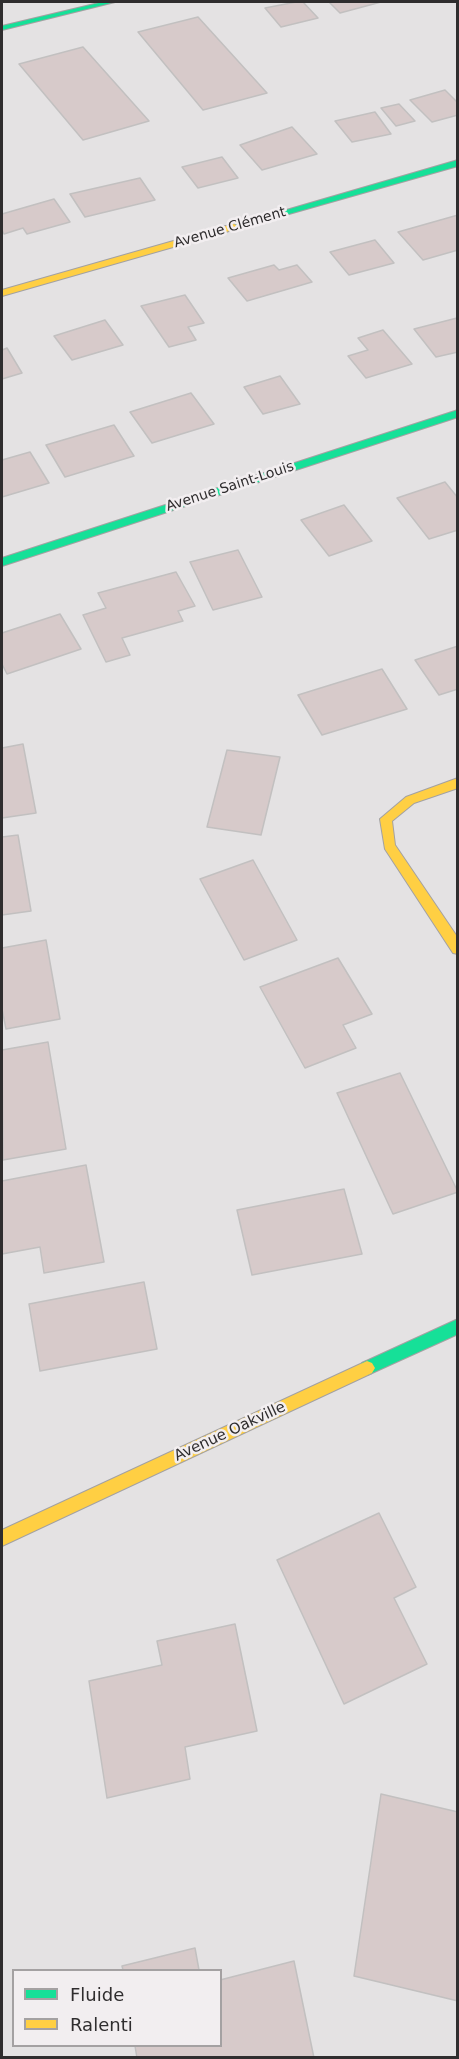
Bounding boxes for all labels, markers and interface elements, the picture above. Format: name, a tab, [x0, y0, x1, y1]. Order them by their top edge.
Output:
street label: Avenue Clément	[172, 204, 288, 252]
street label: Avenue Saint-Louis	[164, 458, 296, 516]
street label: Avenue Oakville	[171, 1398, 289, 1466]
legend	[12, 1969, 222, 2047]
text: Fluide	[70, 1984, 124, 2005]
text: Ralenti	[70, 2014, 133, 2035]

